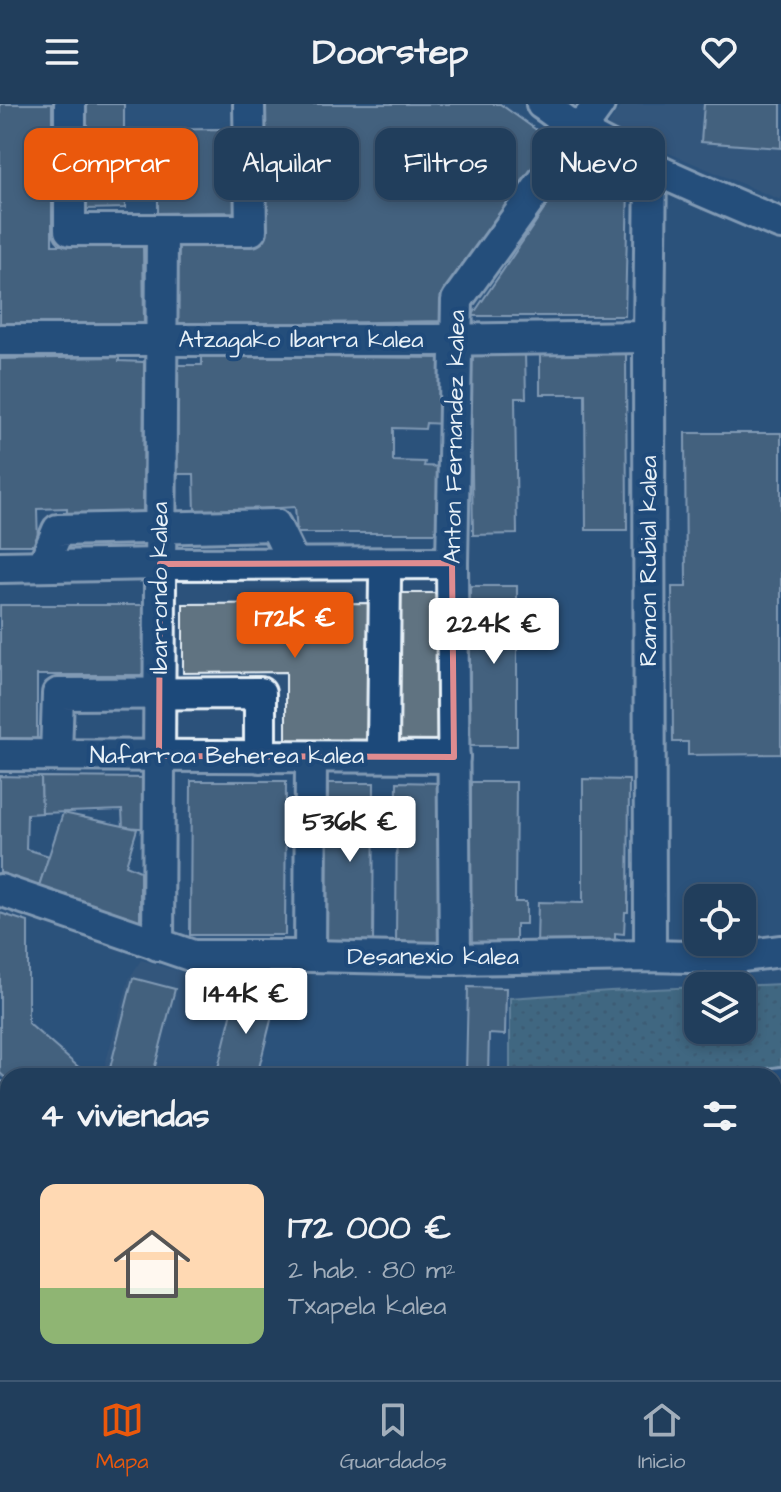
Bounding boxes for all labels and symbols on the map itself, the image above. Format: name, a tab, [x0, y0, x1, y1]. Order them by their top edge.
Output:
street label: Anton Fernandez kalea	[436, 310, 474, 564]
street label: Atzagako Ibarra kalea	[178, 323, 424, 358]
street label: Ramon Rubial kalea	[632, 455, 666, 667]
street label: Ibarrondo kalea	[143, 502, 177, 674]
pin: 172K €	[230, 592, 360, 660]
pin: 224K €	[429, 598, 559, 666]
street label: Nafarroa Beherea kalea	[90, 739, 364, 773]
pin: 536K €	[285, 796, 415, 864]
street label: Desanexio kalea	[347, 940, 519, 974]
pin: 144K €	[181, 968, 311, 1036]

